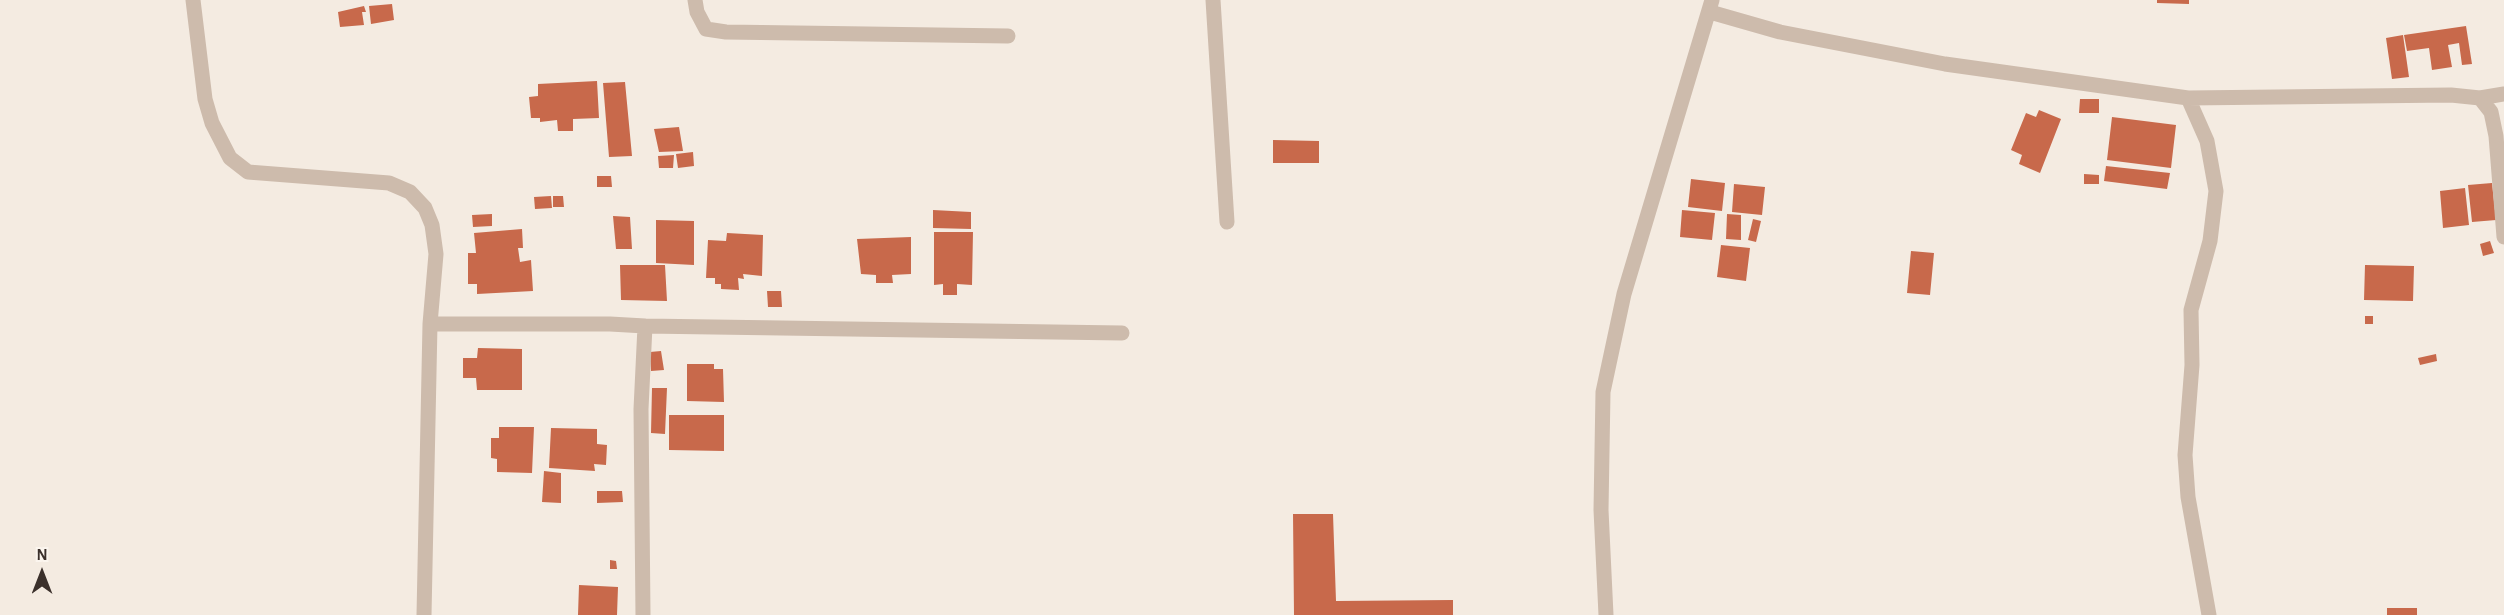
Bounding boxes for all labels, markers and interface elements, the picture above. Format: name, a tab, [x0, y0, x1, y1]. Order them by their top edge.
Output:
north arrow	[12, 543, 72, 603]
text: N	[36, 547, 48, 563]

